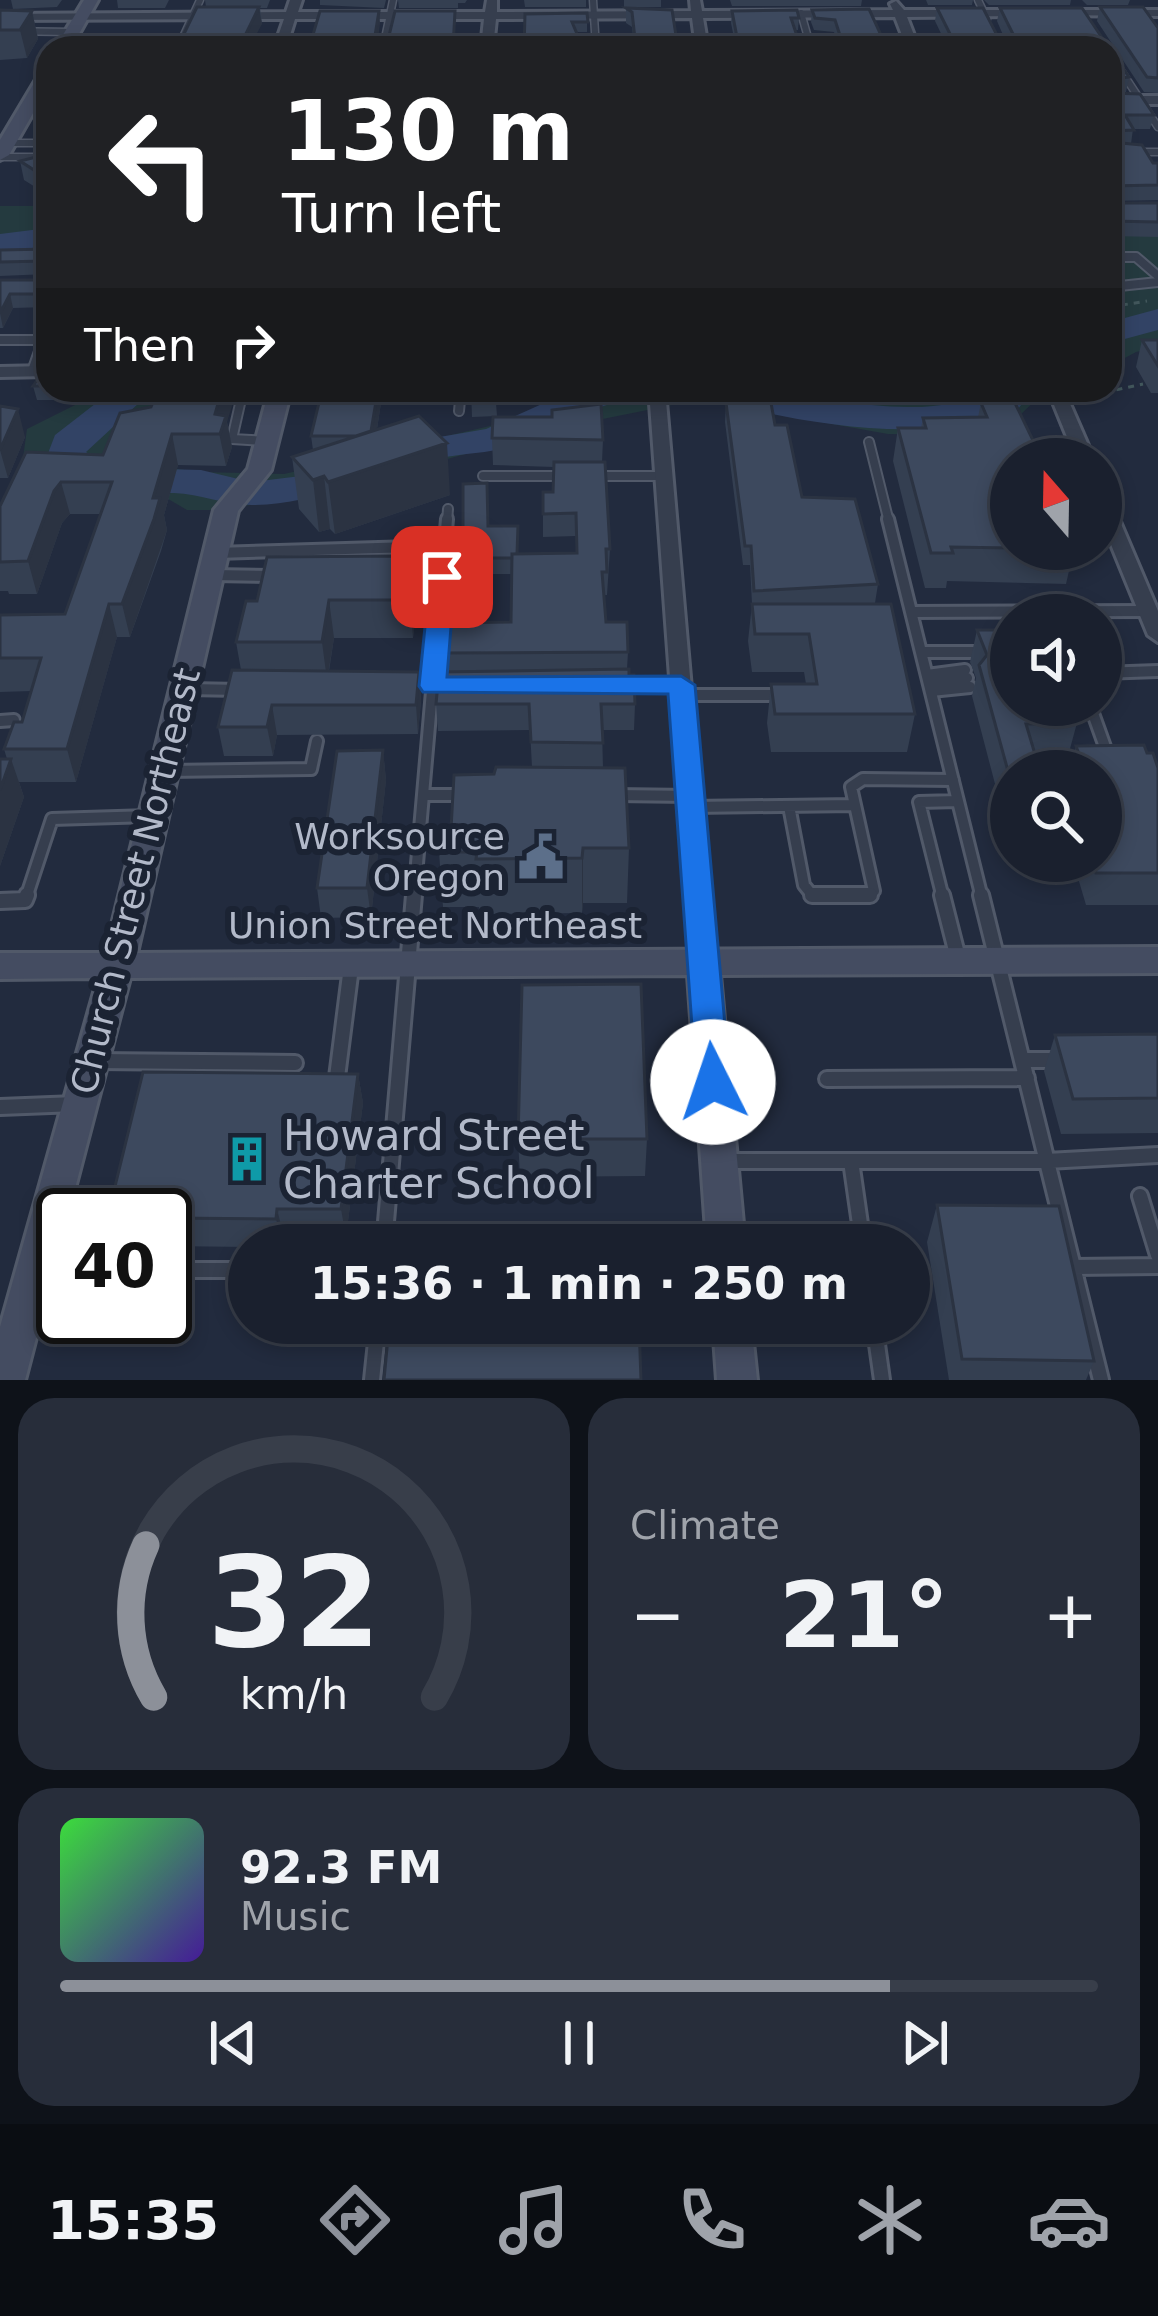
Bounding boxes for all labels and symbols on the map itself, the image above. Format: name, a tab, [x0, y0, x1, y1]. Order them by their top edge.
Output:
north arrow	[990, 438, 1122, 570]
pin	[391, 526, 493, 628]
street label: Church Street Northeast	[63, 664, 208, 1098]
place label: Worksource Oregon	[294, 816, 505, 898]
public building icon: Worksource Oregon	[516, 832, 566, 882]
street label: Union Street Northeast	[228, 905, 642, 946]
position arrow	[650, 1019, 776, 1145]
place label: Howard Street Charter School	[283, 1111, 594, 1208]
building icon: Howard Street Charter School	[222, 1134, 272, 1184]
speed limit sign: 40	[36, 1188, 192, 1344]

